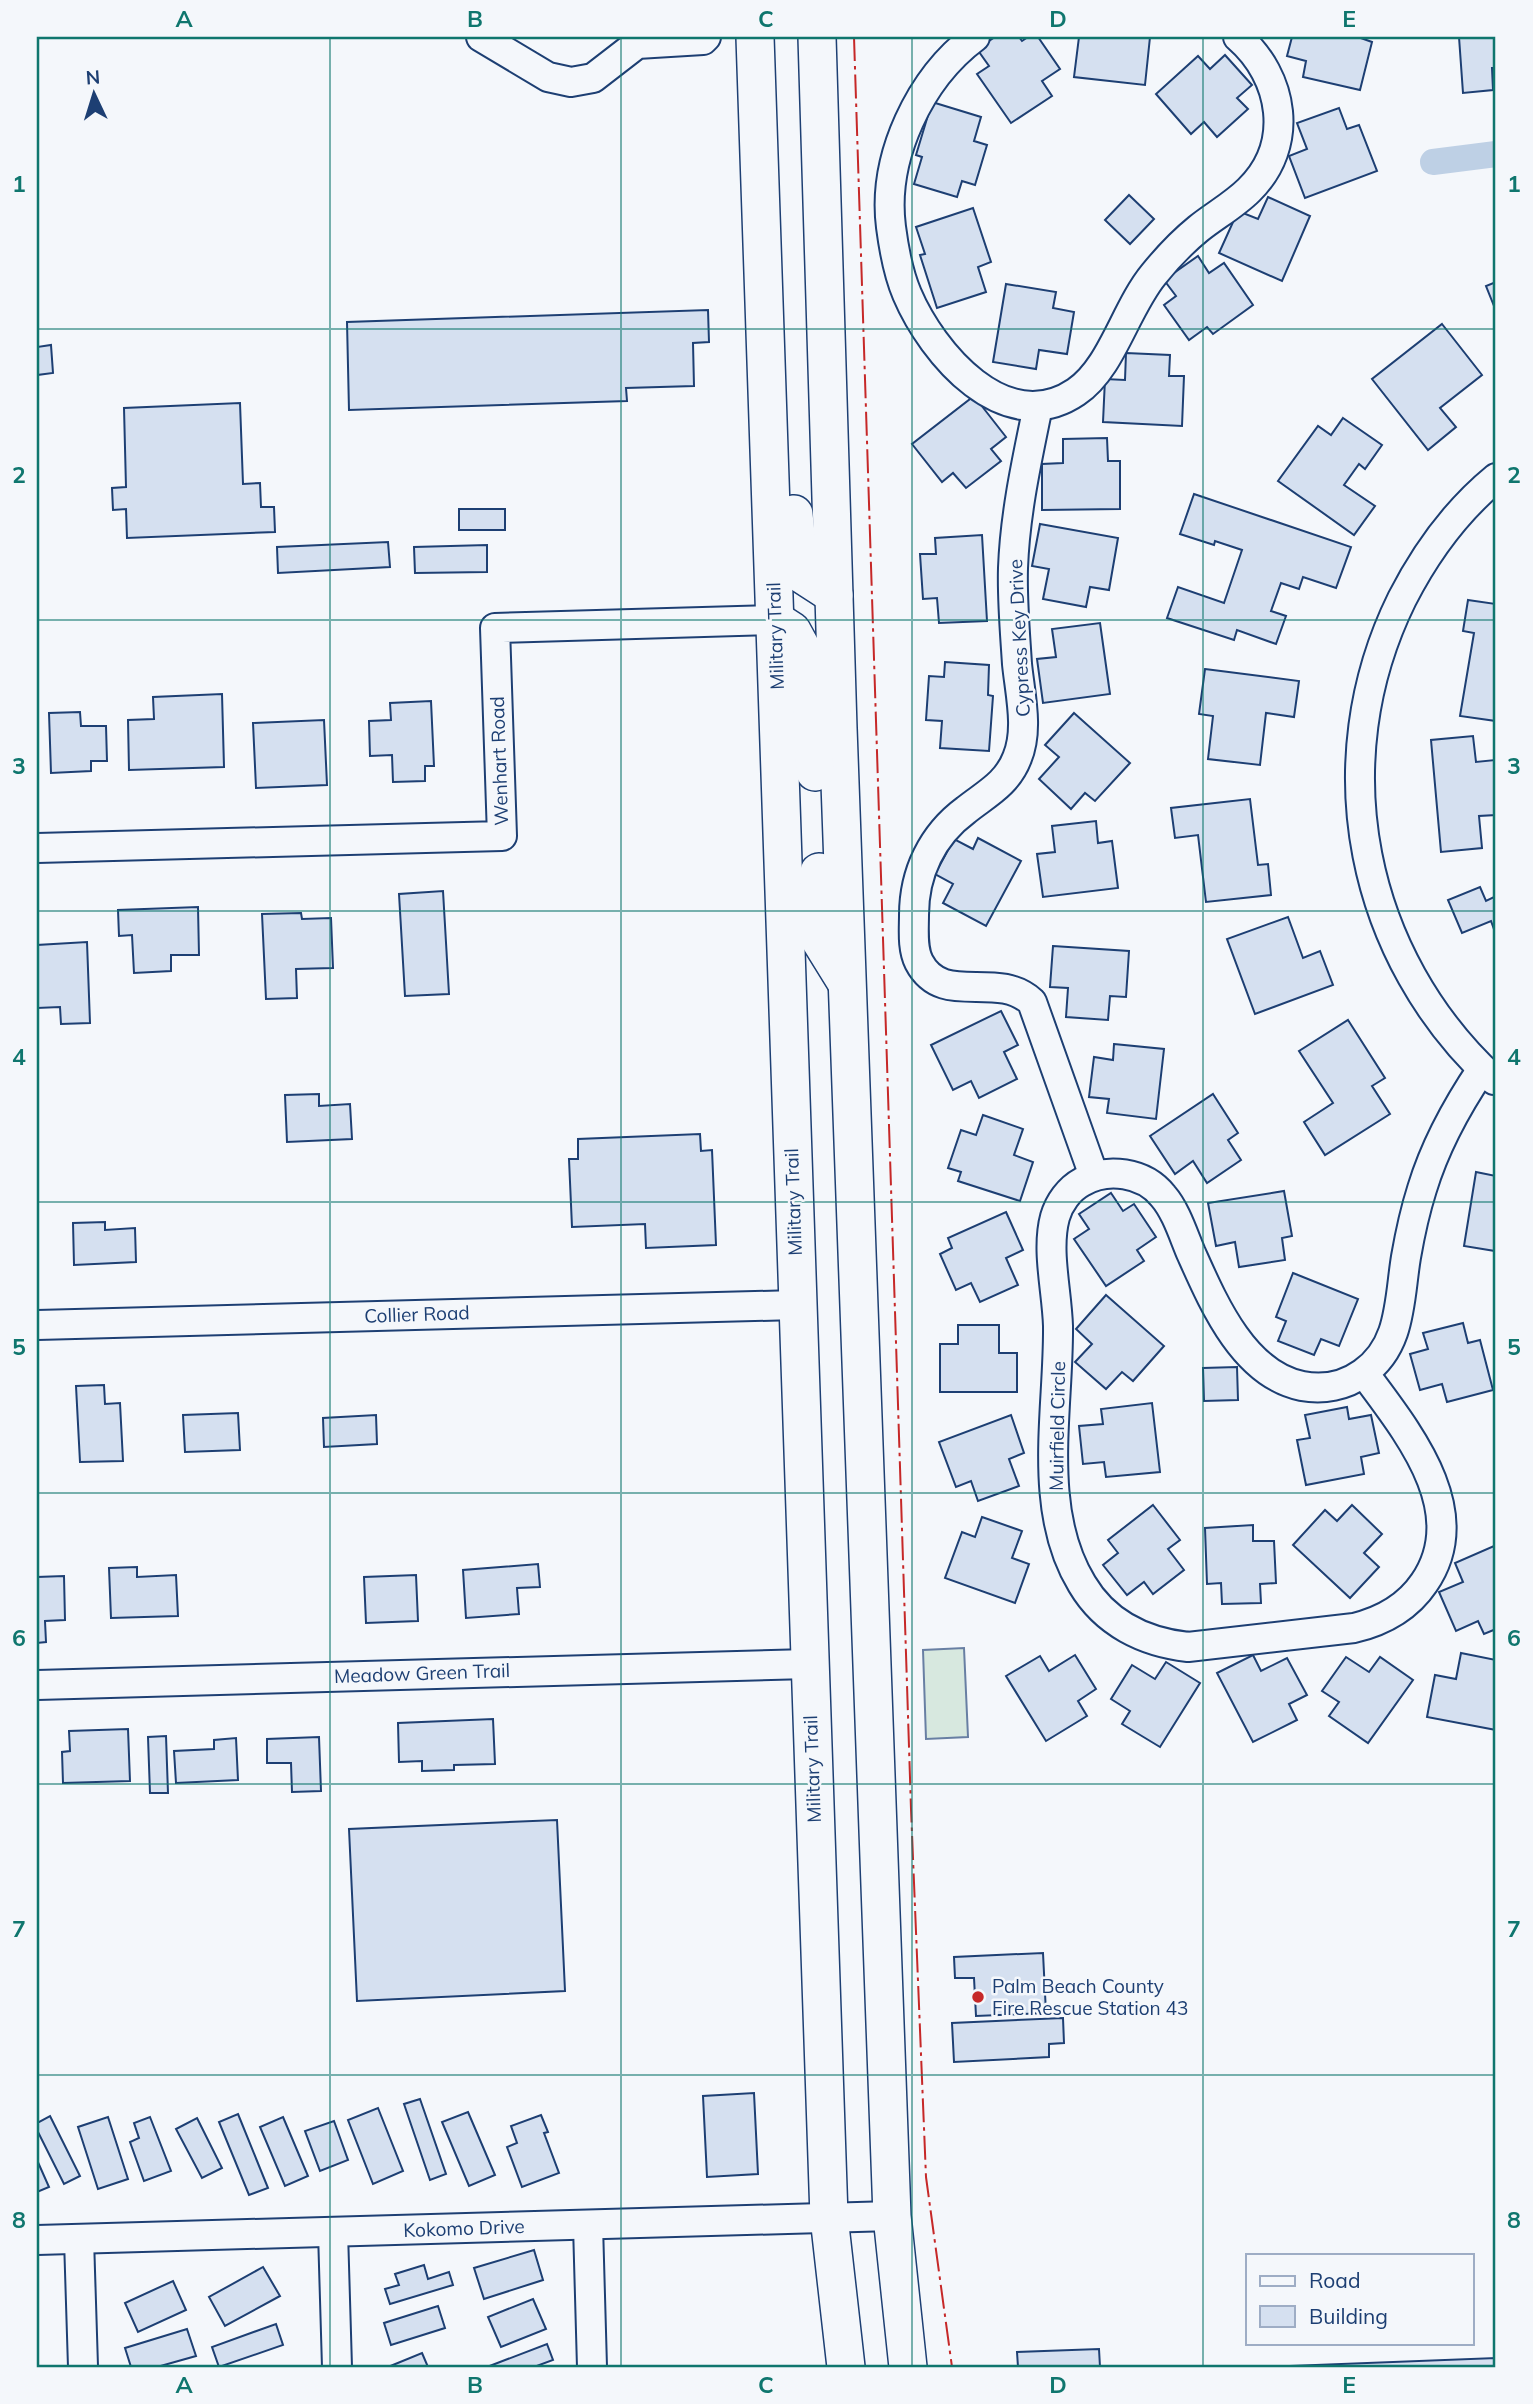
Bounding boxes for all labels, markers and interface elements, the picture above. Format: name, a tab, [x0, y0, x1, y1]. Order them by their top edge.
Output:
text: A	[175, 4, 193, 33]
text: B	[467, 4, 483, 33]
text: C	[758, 4, 774, 33]
text: D	[1049, 4, 1067, 33]
text: E	[1342, 4, 1356, 33]
north arrow	[60, 60, 130, 130]
text: N	[85, 65, 101, 90]
text: 1	[12, 169, 26, 198]
text: 1	[1507, 169, 1521, 198]
text: 2	[12, 460, 26, 489]
text: 2	[1507, 460, 1521, 489]
street label: Cypress Key Drive	[1003, 558, 1035, 718]
street label: Military Trail	[761, 582, 789, 690]
street label: Wenhart Road	[485, 696, 513, 826]
text: 3	[12, 751, 26, 780]
text: 3	[1507, 751, 1521, 780]
text: 4	[12, 1042, 26, 1071]
text: 4	[1507, 1042, 1521, 1071]
street label: Military Trail	[779, 1148, 807, 1256]
street label: Collier Road	[364, 1300, 470, 1328]
text: 5	[12, 1332, 26, 1361]
text: 5	[1507, 1332, 1521, 1361]
street label: Muirfield Circle	[1044, 1361, 1070, 1491]
text: 6	[12, 1623, 26, 1652]
text: 6	[1507, 1623, 1521, 1652]
street label: Meadow Green Trail	[333, 1658, 511, 1688]
street label: Military Trail	[798, 1715, 826, 1823]
text: 7	[12, 1914, 26, 1943]
text: 7	[1507, 1914, 1521, 1943]
place label: Palm Beach County Fire Rescue Station 43	[992, 1974, 1188, 2020]
marker: Palm Beach County Fire Rescue Station 43	[970, 1989, 986, 2005]
text: 8	[12, 2205, 26, 2234]
text: 8	[1507, 2205, 1521, 2234]
street label: Kokomo Drive	[403, 2214, 525, 2242]
legend	[1246, 2254, 1474, 2344]
text: Road	[1309, 2267, 1360, 2293]
text: Building	[1309, 2303, 1388, 2329]
text: A	[175, 2370, 193, 2399]
text: B	[467, 2370, 483, 2399]
text: C	[758, 2370, 774, 2399]
text: D	[1049, 2370, 1067, 2399]
text: E	[1342, 2370, 1356, 2399]

